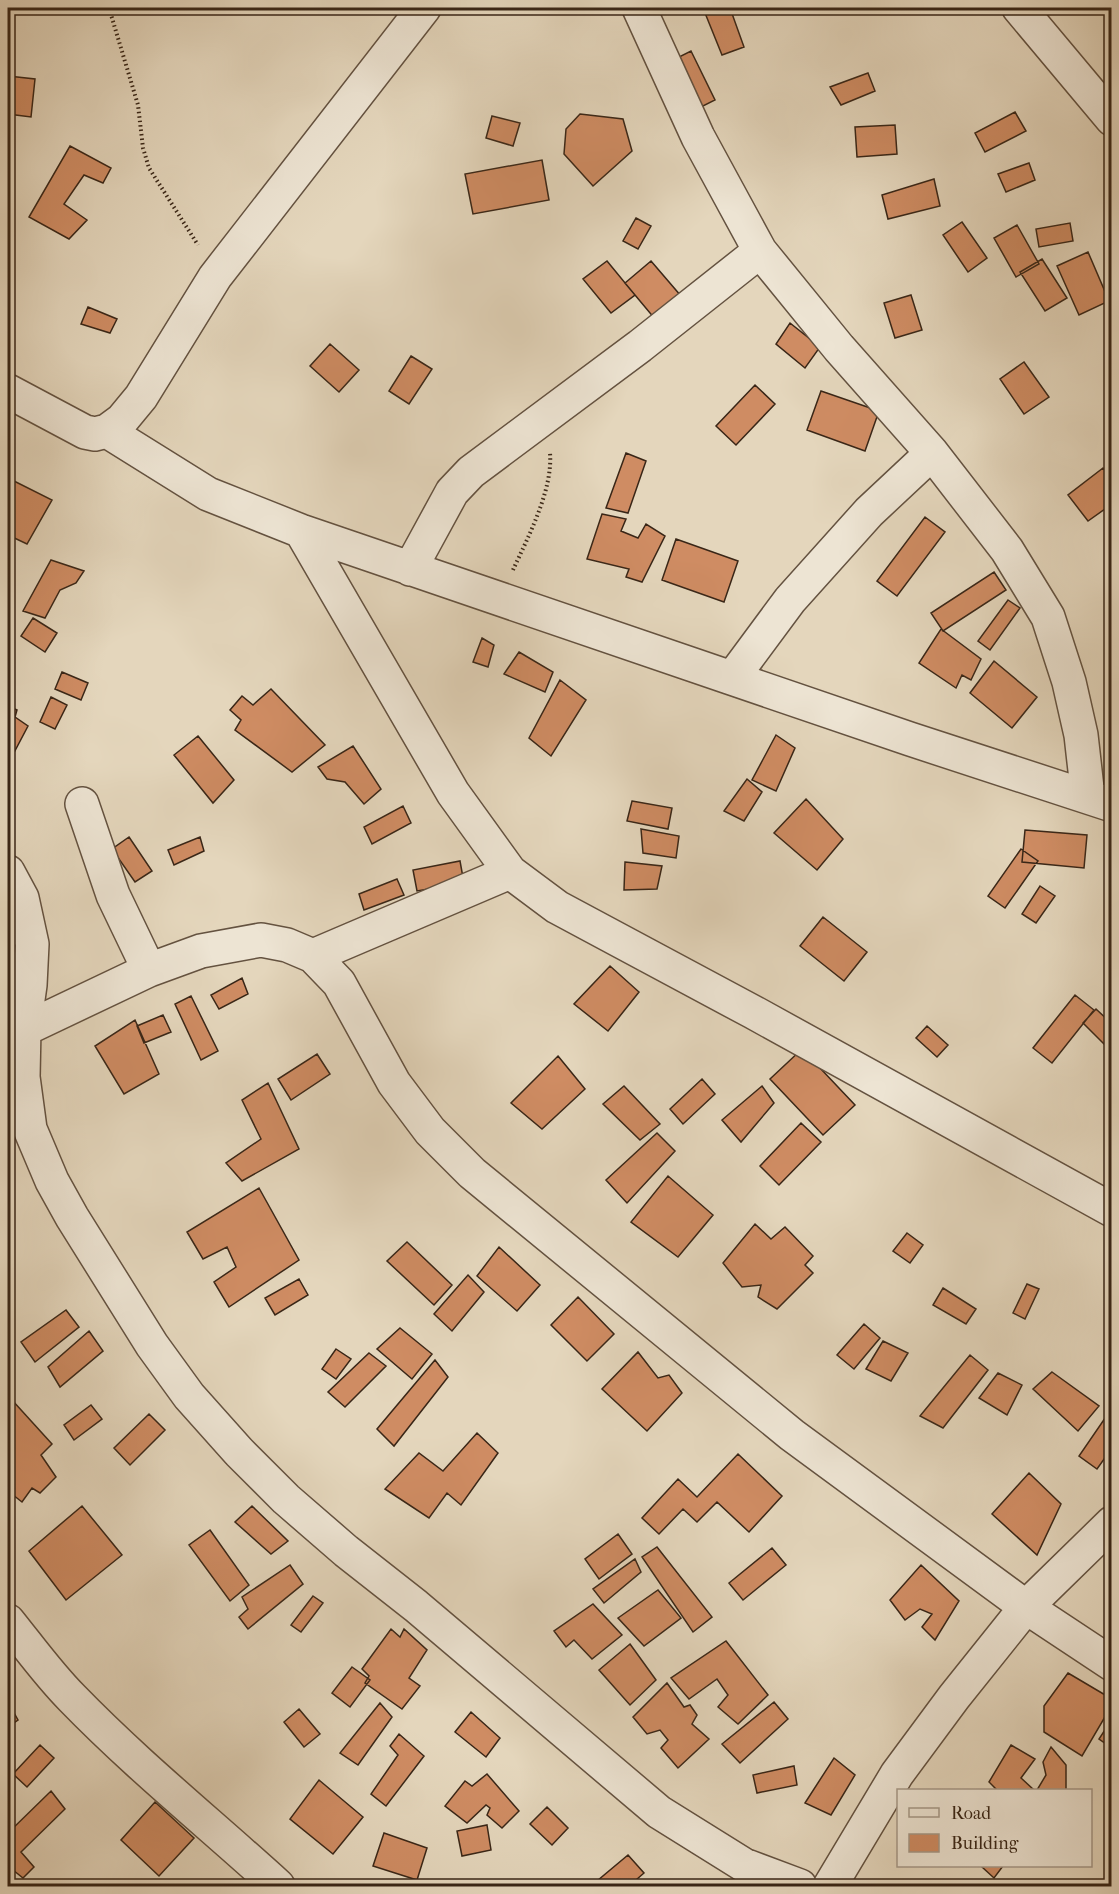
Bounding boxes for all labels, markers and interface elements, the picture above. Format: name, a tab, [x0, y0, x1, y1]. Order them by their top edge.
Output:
legend	[897, 1789, 1092, 1867]
text: Road	[951, 1803, 991, 1824]
text: Building	[951, 1833, 1019, 1854]

